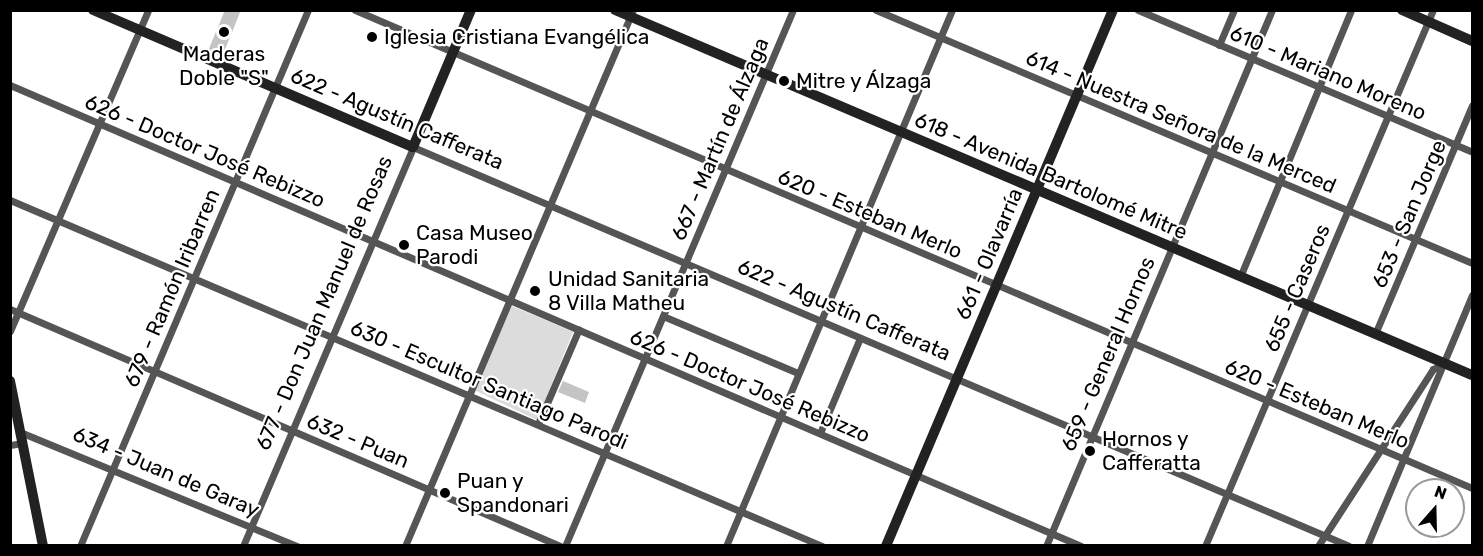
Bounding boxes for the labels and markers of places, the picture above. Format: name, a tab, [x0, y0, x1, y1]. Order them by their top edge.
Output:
place label: Iglesia Cristiana Evangélica	[384, 24, 649, 50]
marker: Maderas Doble "S"	[217, 25, 231, 39]
marker: Iglesia Cristiana Evangélica	[365, 30, 379, 44]
place label: Maderas Doble "S"	[179, 41, 269, 91]
place label: Mitre y Álzaga	[796, 68, 933, 94]
marker: Mitre y Álzaga	[777, 74, 791, 88]
place label: Casa Museo Parodi	[416, 220, 533, 270]
marker: Casa Museo Parodi	[397, 238, 411, 252]
place label: Unidad Sanitaria 8 Villa Matheu	[548, 266, 709, 316]
marker: Unidad Sanitaria 8 Villa Matheu	[526, 282, 544, 300]
place label: Hornos y Cafferatta	[1102, 426, 1201, 476]
marker: Hornos y Cafferatta	[1083, 444, 1097, 458]
place label: Puan y Spandonari	[457, 468, 569, 518]
marker: Puan y Spandonari	[438, 486, 452, 500]

